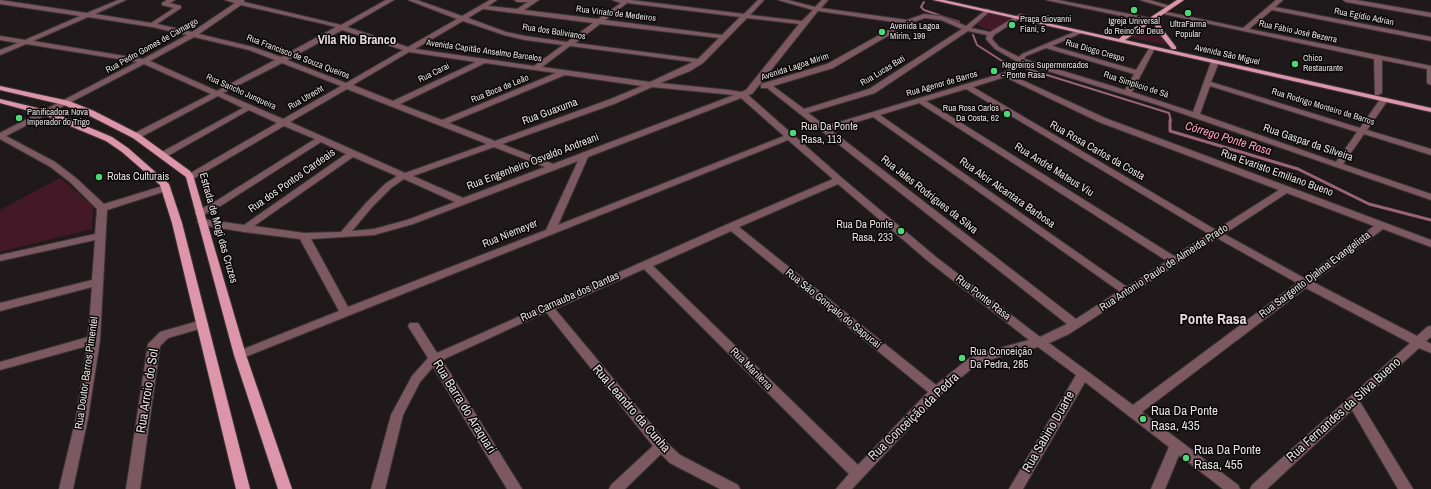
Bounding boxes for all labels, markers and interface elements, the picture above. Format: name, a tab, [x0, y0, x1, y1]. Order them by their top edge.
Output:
street label: Rua Viriato de Medeiros	[576, 4, 656, 24]
marker: Igreja Universal do Reino de Deus	[1129, 5, 1139, 15]
street label: Rua Egídio Adrian	[1333, 6, 1395, 28]
marker: UltraFarma Popular	[1183, 8, 1193, 18]
place label: Praça Giovanni Fiani, 5	[1020, 15, 1071, 36]
street label: Rua Pedro Gomes de Camargo	[104, 16, 200, 76]
place label: Igreja Universal do Reino de Deus	[1104, 17, 1164, 38]
street label: Rua Fábio José Bezerra	[1258, 18, 1338, 46]
marker: Praça Giovanni Fiani, 5	[1007, 20, 1017, 30]
place label: UltraFarma Popular	[1170, 20, 1206, 41]
street label: Rua dos Bolivianos	[522, 22, 586, 42]
place label: Avenida Lagoa Mirim, 199	[890, 22, 940, 43]
marker: Avenida Lagoa Mirim, 199	[877, 27, 887, 37]
street label: Rua Francisco de Souza Queiros	[245, 32, 351, 82]
district label: Vila Rio Branco	[318, 33, 396, 49]
street label: Rua Diogo Crespo	[1064, 37, 1126, 65]
street label: Avenida Capitão Anselmo Barcelos	[426, 38, 542, 64]
street label: Avenida São Miguel	[1193, 42, 1261, 68]
street label: Avenida Lagoa Mirim	[760, 51, 830, 83]
street label: Rua Lucas Bati	[859, 53, 907, 89]
place label: Chico Restaurante	[1303, 54, 1343, 75]
marker: Chico Restaurante	[1290, 59, 1300, 69]
street label: Rua Carai	[417, 61, 451, 85]
place label: Negreiros Supermercados - Ponte Rasa	[1002, 61, 1089, 82]
marker: Negreiros Supermercados - Ponte Rasa	[989, 66, 999, 76]
street label: Rua Agenor de Barros	[905, 69, 979, 99]
street label: Rua Simplicio de Sá	[1102, 69, 1170, 101]
street label: Rua Sancho Junqueira	[204, 72, 278, 112]
street label: Rua Boca de Leão	[470, 73, 530, 105]
street label: Rua Utrecht	[286, 83, 326, 113]
street label: Rua Rodrigo Monteiro de Barros	[1270, 86, 1376, 128]
street label: Rua Guaxuma	[520, 96, 580, 128]
place label: Rua Rosa Carlos Da Costa, 62	[943, 104, 999, 125]
place label: Panificadora Nova Imperador do Trigo	[27, 108, 90, 129]
marker: Rua Rosa Carlos Da Costa, 62	[1002, 109, 1012, 119]
marker: Panificadora Nova Imperador do Trigo	[14, 113, 24, 123]
street label: Rua Rosa Carlos da Costa	[1047, 118, 1147, 184]
water label: Córrego Ponte Rasa	[1183, 119, 1273, 159]
place label: Rua Da Ponte Rasa, 113	[801, 120, 858, 146]
street label: Rua Gaspar da Silveira	[1261, 121, 1355, 165]
marker: Rua Da Ponte Rasa, 113	[788, 128, 798, 138]
street label: Rua Engenheiro Osvaldo Andreani	[465, 131, 601, 193]
street label: Rua André Mateus Viu	[1012, 140, 1096, 200]
street label: Rua dos Pontos Cardeais	[246, 146, 338, 216]
street label: Rua Evaristo Emiliano Bueno	[1219, 146, 1335, 200]
street label: Rua Jales Rodrigues da Silva	[878, 153, 980, 237]
street label: Rua Alcir Alcantara Barbosa	[957, 155, 1057, 231]
place label: Rotas Culturais	[107, 170, 169, 184]
street label: Estrada de Mogi das Cruzes	[196, 171, 240, 285]
marker: Rotas Culturais	[94, 172, 104, 182]
street label: Rua Niemeyer	[481, 217, 539, 251]
place label: Rua Da Ponte Rasa, 233	[836, 218, 893, 244]
street label: Rua Antonio Paulo de Almeida Prado	[1097, 221, 1231, 315]
marker: Rua Da Ponte Rasa, 233	[896, 226, 906, 236]
street label: Rua Sargento Djalma Evangelista	[1257, 229, 1373, 321]
street label: Rua São Gonçalo do Sapucaí	[782, 266, 884, 352]
street label: Rua Carnauba dos Dantas	[519, 269, 621, 325]
street label: Rua Ponte Rasa	[953, 272, 1013, 324]
district label: Ponte Rasa	[1180, 311, 1246, 329]
street label: Rua Doutor Barros Pimentel	[73, 316, 101, 430]
street label: Rua Marilena	[727, 345, 775, 393]
place label: Rua Conceição Da Pedra, 285	[970, 345, 1032, 371]
street label: Rua Arroio do Sol	[134, 348, 162, 434]
marker: Rua Conceição Da Pedra, 285	[957, 353, 967, 363]
street label: Rua Fernandes da Silva Bueno	[1284, 355, 1404, 465]
street label: Rua Barra do Araquari	[429, 357, 499, 457]
street label: Rua Leandro da Cunha	[589, 362, 673, 456]
street label: Rua Conceição da Pedra	[866, 370, 962, 464]
street label: Rua Sabino Duarte	[1019, 389, 1079, 475]
place label: Rua Da Ponte Rasa, 435	[1151, 404, 1218, 435]
marker: Rua Da Ponte Rasa, 435	[1138, 414, 1148, 424]
place label: Rua Da Ponte Rasa, 455	[1194, 443, 1261, 474]
marker: Rua Da Ponte Rasa, 455	[1181, 453, 1191, 463]

